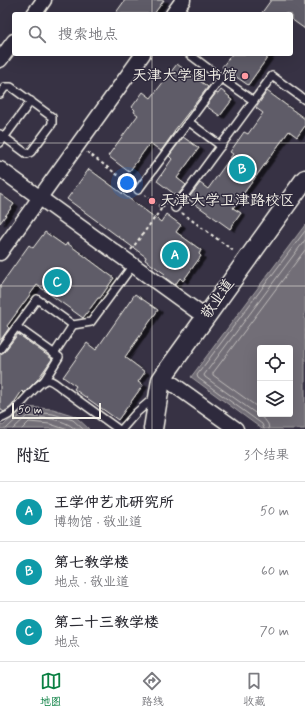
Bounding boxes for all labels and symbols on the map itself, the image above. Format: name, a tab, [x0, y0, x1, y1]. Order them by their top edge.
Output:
place label: 天津大学图书馆	[132, 66, 237, 86]
marker: 天津大学图书馆	[240, 71, 250, 81]
pin: B	[229, 154, 255, 184]
your location	[117, 173, 137, 193]
place label: 天津大学卫津路校区	[160, 191, 295, 211]
marker: 天津大学卫津路校区	[147, 196, 157, 206]
pin: A	[162, 240, 188, 270]
pin: C	[44, 267, 70, 297]
street label: 敬业道	[197, 275, 239, 323]
scale bar	[12, 401, 101, 420]

